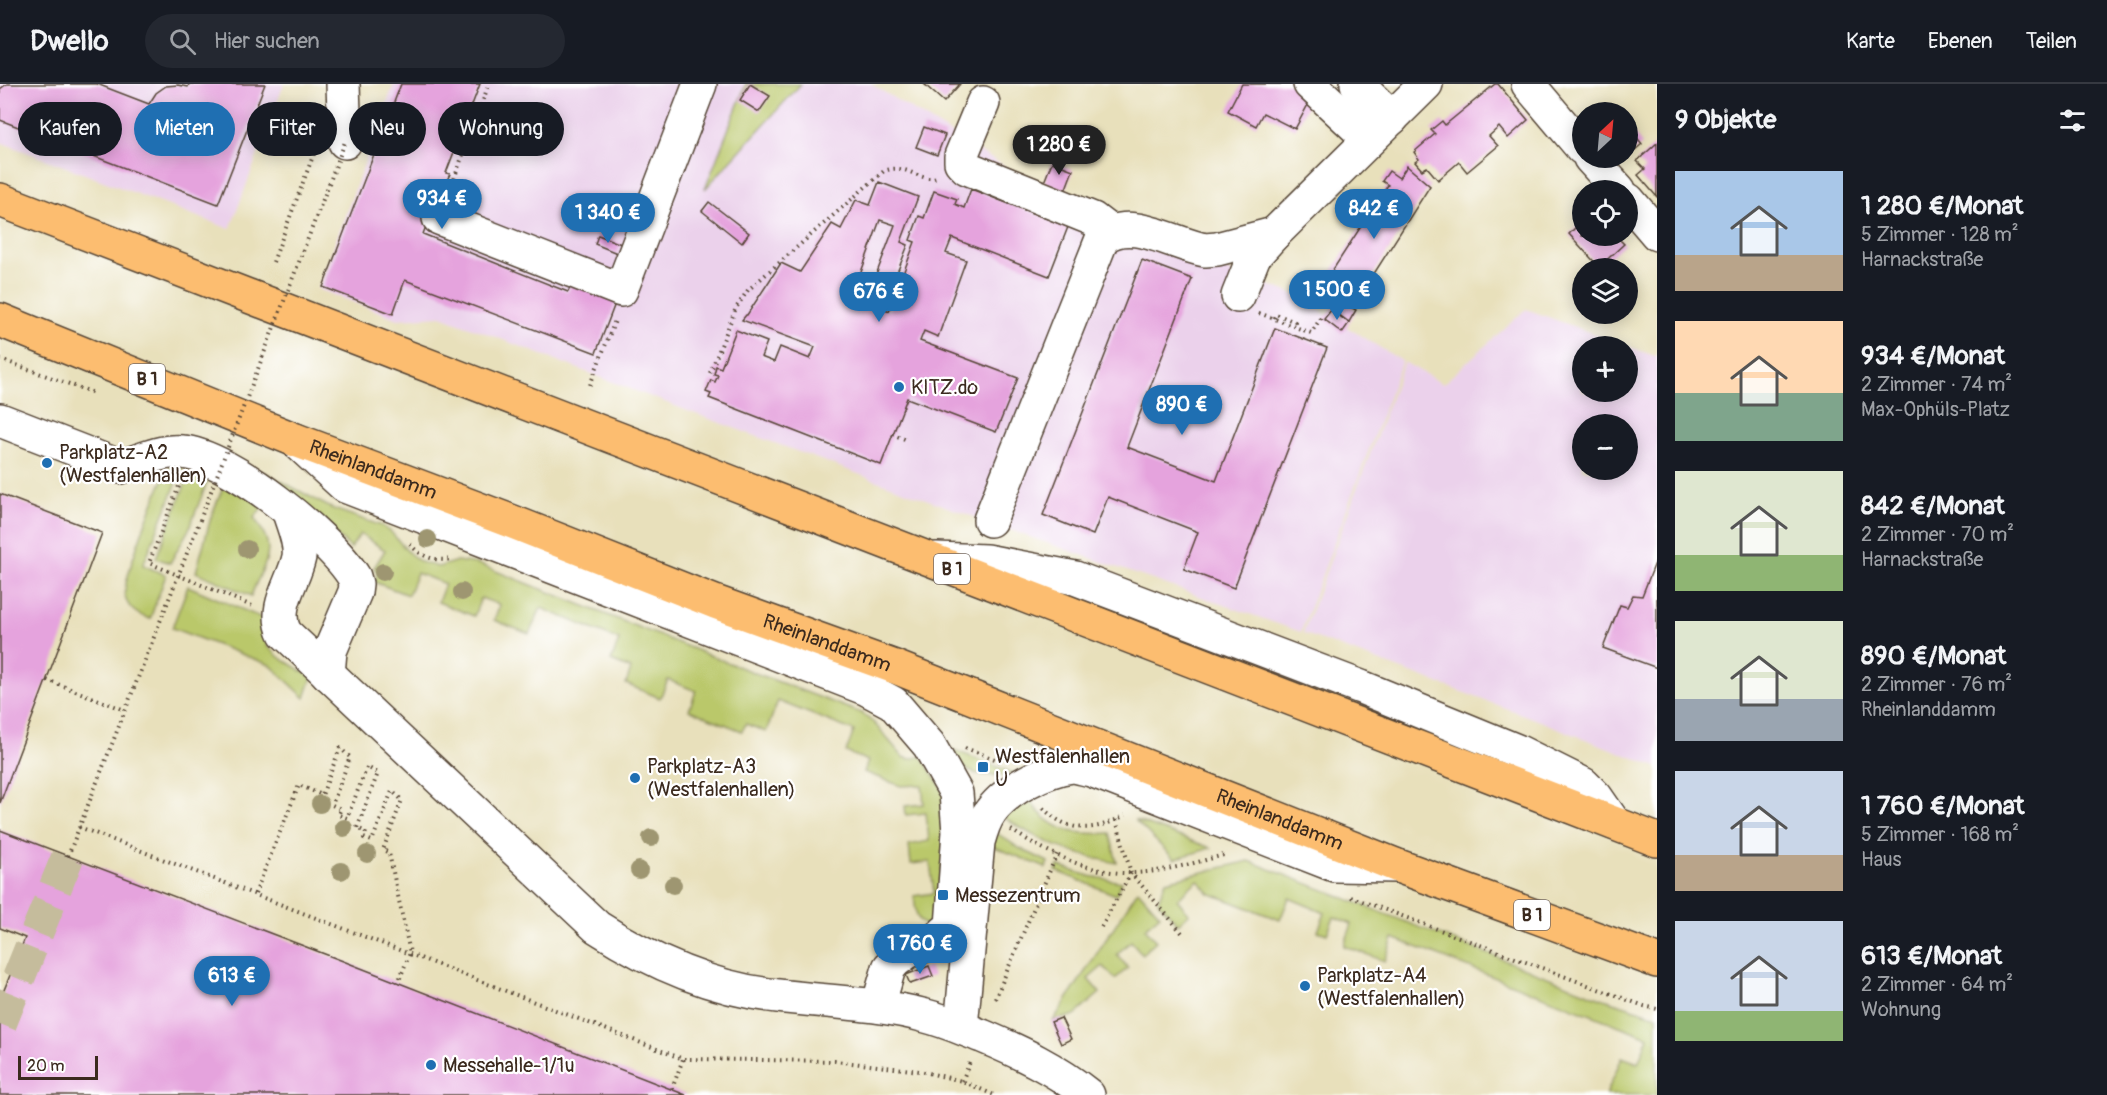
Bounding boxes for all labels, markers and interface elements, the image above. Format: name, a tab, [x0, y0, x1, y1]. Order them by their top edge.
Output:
search box	[145, 14, 565, 68]
text: Dwello	[30, 24, 109, 59]
icon: search	[166, 25, 199, 58]
text: Hier suchen	[214, 27, 320, 55]
text: Karte	[1846, 28, 1895, 55]
text: Ebenen	[1928, 28, 1993, 55]
text: Teilen	[2026, 28, 2077, 55]
chip: Kaufen	[18, 102, 122, 156]
chip: Mieten	[134, 102, 235, 156]
chip: Filter	[247, 102, 337, 156]
chip: Neu	[349, 102, 426, 156]
chip: Wohnung	[438, 102, 564, 156]
north arrow	[1572, 102, 1638, 168]
map controls	[1572, 102, 1638, 480]
text: 9 Objekte	[1675, 104, 1776, 136]
icon: filters	[2056, 104, 2089, 137]
pin: 1 280 €	[1004, 125, 1114, 176]
text: 1 280 €	[1027, 132, 1091, 157]
pin: 934 €	[400, 179, 484, 230]
button: locate	[1572, 180, 1638, 246]
text: 934 €	[417, 186, 467, 211]
pin: 842 €	[1332, 189, 1416, 240]
text: 1 280 €/Monat	[1861, 190, 2023, 222]
pin: 1 340 €	[553, 193, 663, 244]
icon: home	[1723, 195, 1795, 267]
text: 842 €	[1349, 196, 1399, 221]
text: 1 340 €	[575, 200, 641, 225]
text: 5 Zimmer · 128 m²	[1861, 222, 2019, 247]
text: Harnackstraße	[1861, 247, 1983, 272]
button: layers	[1572, 258, 1638, 324]
pin: 1 500 €	[1282, 270, 1392, 321]
pin: 676 €	[837, 272, 921, 323]
text: 1 500 €	[1303, 277, 1371, 302]
text: 676 €	[853, 279, 905, 304]
button: +	[1572, 336, 1638, 402]
text: 934 €/Monat	[1861, 340, 2005, 372]
icon: home	[1723, 345, 1795, 417]
road number: B 1	[129, 364, 165, 394]
text: 2 Zimmer · 74 m²	[1861, 372, 2012, 397]
place label: KITZ.do	[911, 375, 978, 400]
marker: KITZ.do	[892, 380, 906, 394]
pin: 890 €	[1140, 385, 1224, 436]
text: 890 €	[1156, 392, 1208, 417]
text: Max-Ophüls-Platz	[1861, 397, 2010, 422]
button: −	[1572, 414, 1638, 480]
street label: Rheinlanddamm	[306, 434, 441, 505]
place label: Parkplatz-A2 (Westfalenhallen)	[59, 440, 207, 488]
marker: Parkplatz-A2 (Westfalenhallen)	[40, 456, 54, 470]
text: 842 €/Monat	[1861, 490, 2005, 522]
icon: home	[1723, 495, 1795, 567]
text: 2 Zimmer · 70 m²	[1861, 522, 2014, 547]
text: Harnackstraße	[1861, 547, 1983, 572]
road number: B 1	[934, 554, 970, 584]
street label: Rheinlanddamm	[759, 608, 895, 678]
text: 890 €/Monat	[1861, 640, 2006, 672]
icon: home	[1723, 645, 1795, 717]
text: 2 Zimmer · 76 m²	[1861, 672, 2012, 697]
text: Rheinlanddamm	[1861, 697, 1996, 722]
place label: Westfalenhallen U	[995, 744, 1130, 792]
place label: Parkplatz-A3 (Westfalenhallen)	[647, 754, 795, 802]
marker: Westfalenhallen U	[976, 760, 990, 774]
marker: Parkplatz-A3 (Westfalenhallen)	[628, 771, 642, 785]
street label: Rheinlanddamm	[1212, 783, 1347, 856]
text: 1 760 €/Monat	[1861, 790, 2025, 822]
icon: home	[1723, 795, 1795, 867]
text: 5 Zimmer · 168 m²	[1861, 822, 2019, 847]
text: Haus	[1861, 847, 1902, 872]
place label: Messezentrum	[955, 883, 1080, 908]
marker: Messezentrum	[936, 888, 950, 902]
road number: B 1	[1514, 900, 1550, 930]
pin: 1 760 €	[865, 924, 975, 975]
text: 1 760 €	[887, 931, 953, 956]
text: 613 €/Monat	[1861, 940, 2002, 972]
icon: home	[1723, 945, 1795, 1017]
pin: 613 €	[190, 956, 274, 1007]
text: 613 €	[208, 963, 256, 988]
place label: Parkplatz-A4 (Westfalenhallen)	[1317, 963, 1465, 1011]
text: 2 Zimmer · 64 m²	[1861, 972, 2013, 997]
marker: Parkplatz-A4 (Westfalenhallen)	[1298, 979, 1312, 993]
text: Wohnung	[1861, 997, 1941, 1022]
scale bar	[18, 1053, 98, 1080]
place label: Messehalle-1/1u	[443, 1053, 574, 1078]
text: 20 m	[27, 1056, 65, 1076]
marker: Messehalle-1/1u	[424, 1058, 438, 1072]

